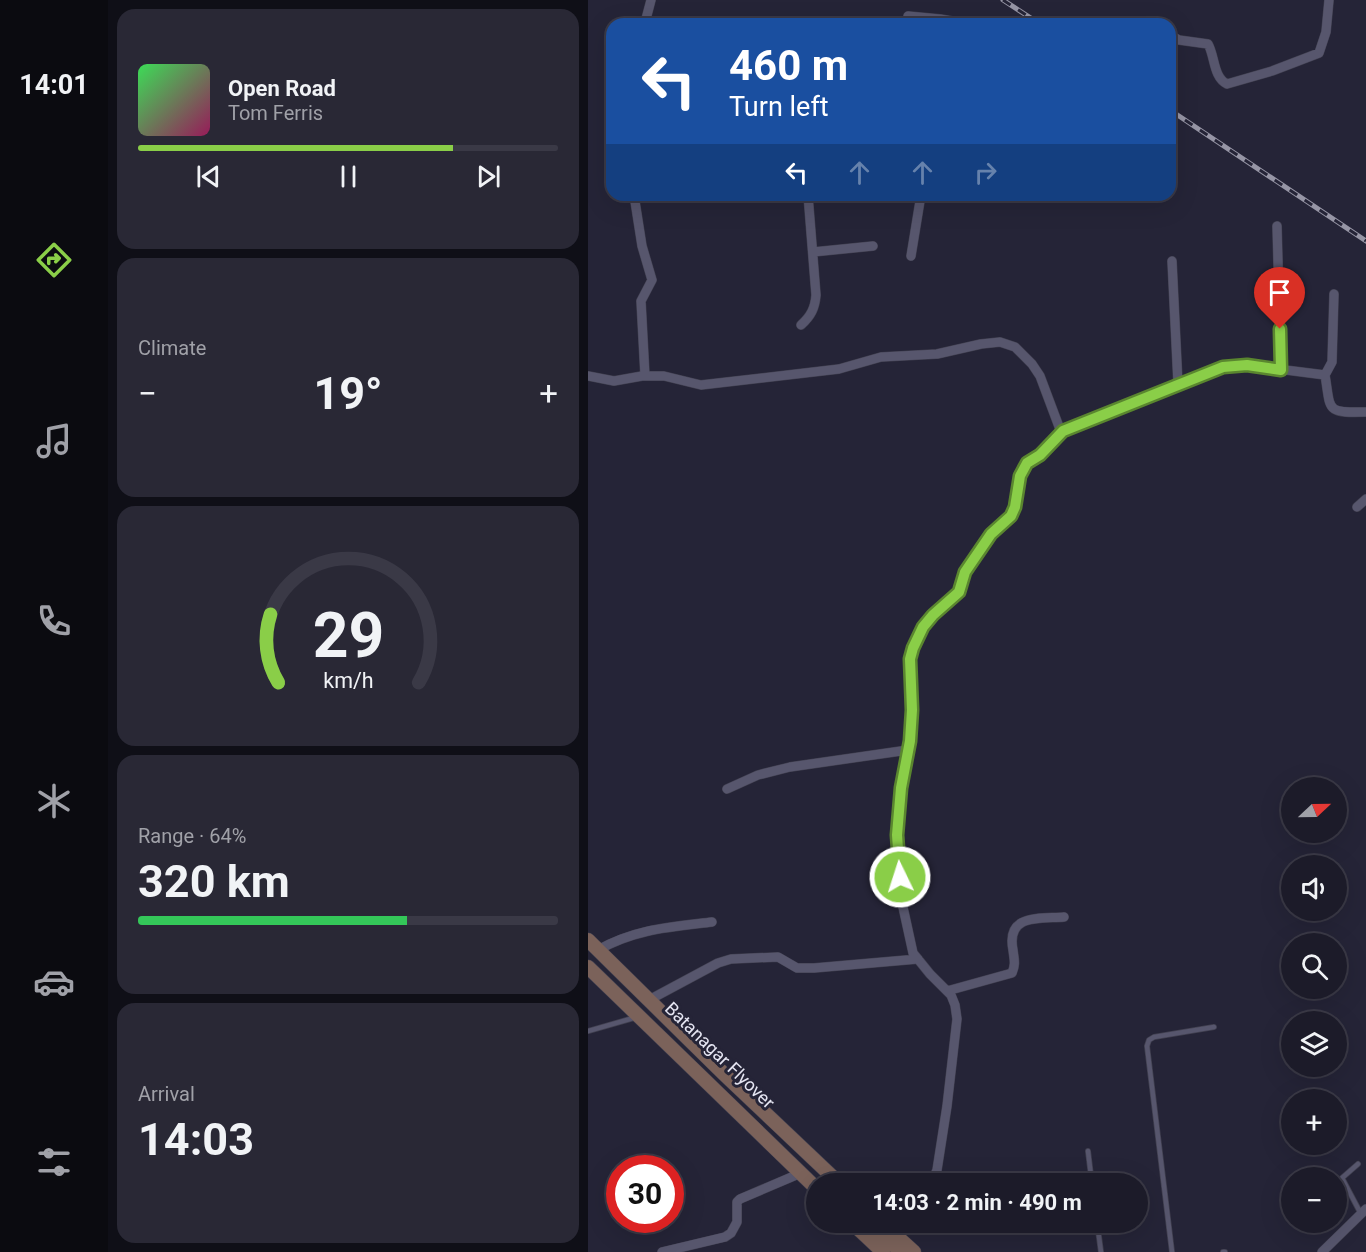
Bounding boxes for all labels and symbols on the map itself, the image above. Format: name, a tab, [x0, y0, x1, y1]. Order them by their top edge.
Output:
pin	[1254, 267, 1305, 329]
north arrow	[1281, 777, 1347, 843]
position arrow	[868, 845, 932, 909]
street label: Batanagar Flyover	[661, 997, 779, 1113]
speed limit sign: 30	[606, 1155, 684, 1233]

